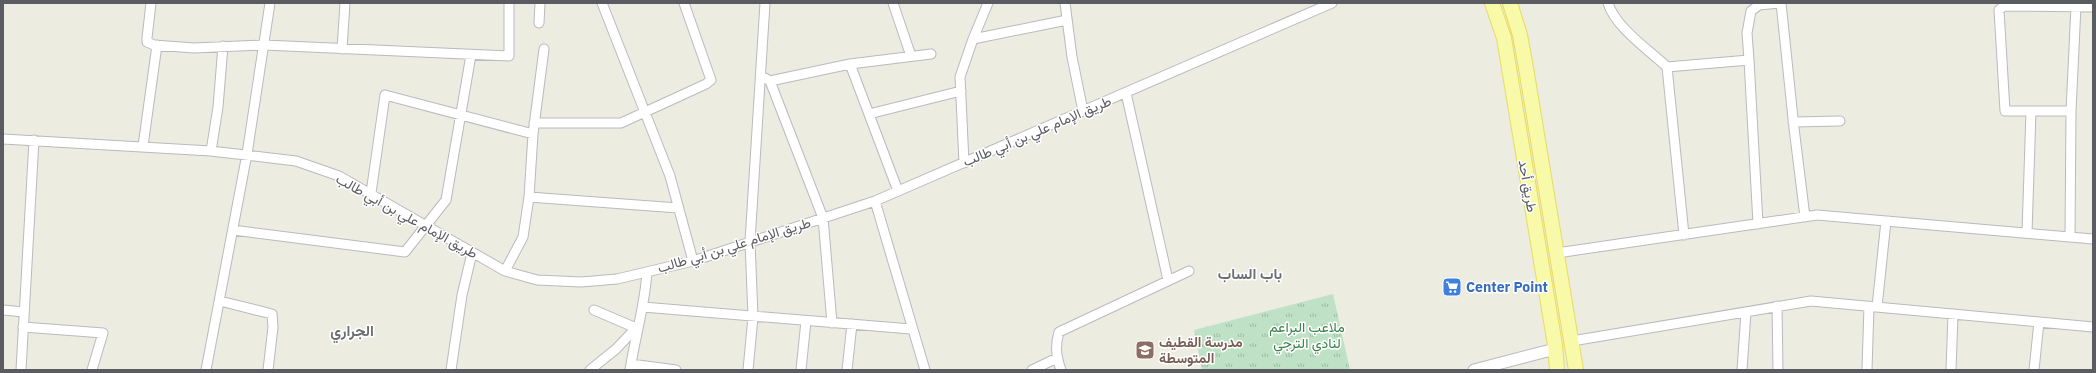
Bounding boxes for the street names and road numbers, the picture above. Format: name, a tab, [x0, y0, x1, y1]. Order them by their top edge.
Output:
street label: طريق الإمام علي بن أبي طالب	[960, 92, 1115, 173]
street label: طريق أحد	[1515, 158, 1541, 214]
street label: طريق الإمام علي بن أبي طالب	[331, 169, 481, 265]
street label: طريق الإمام علي بن أبي طالب	[655, 213, 814, 280]

